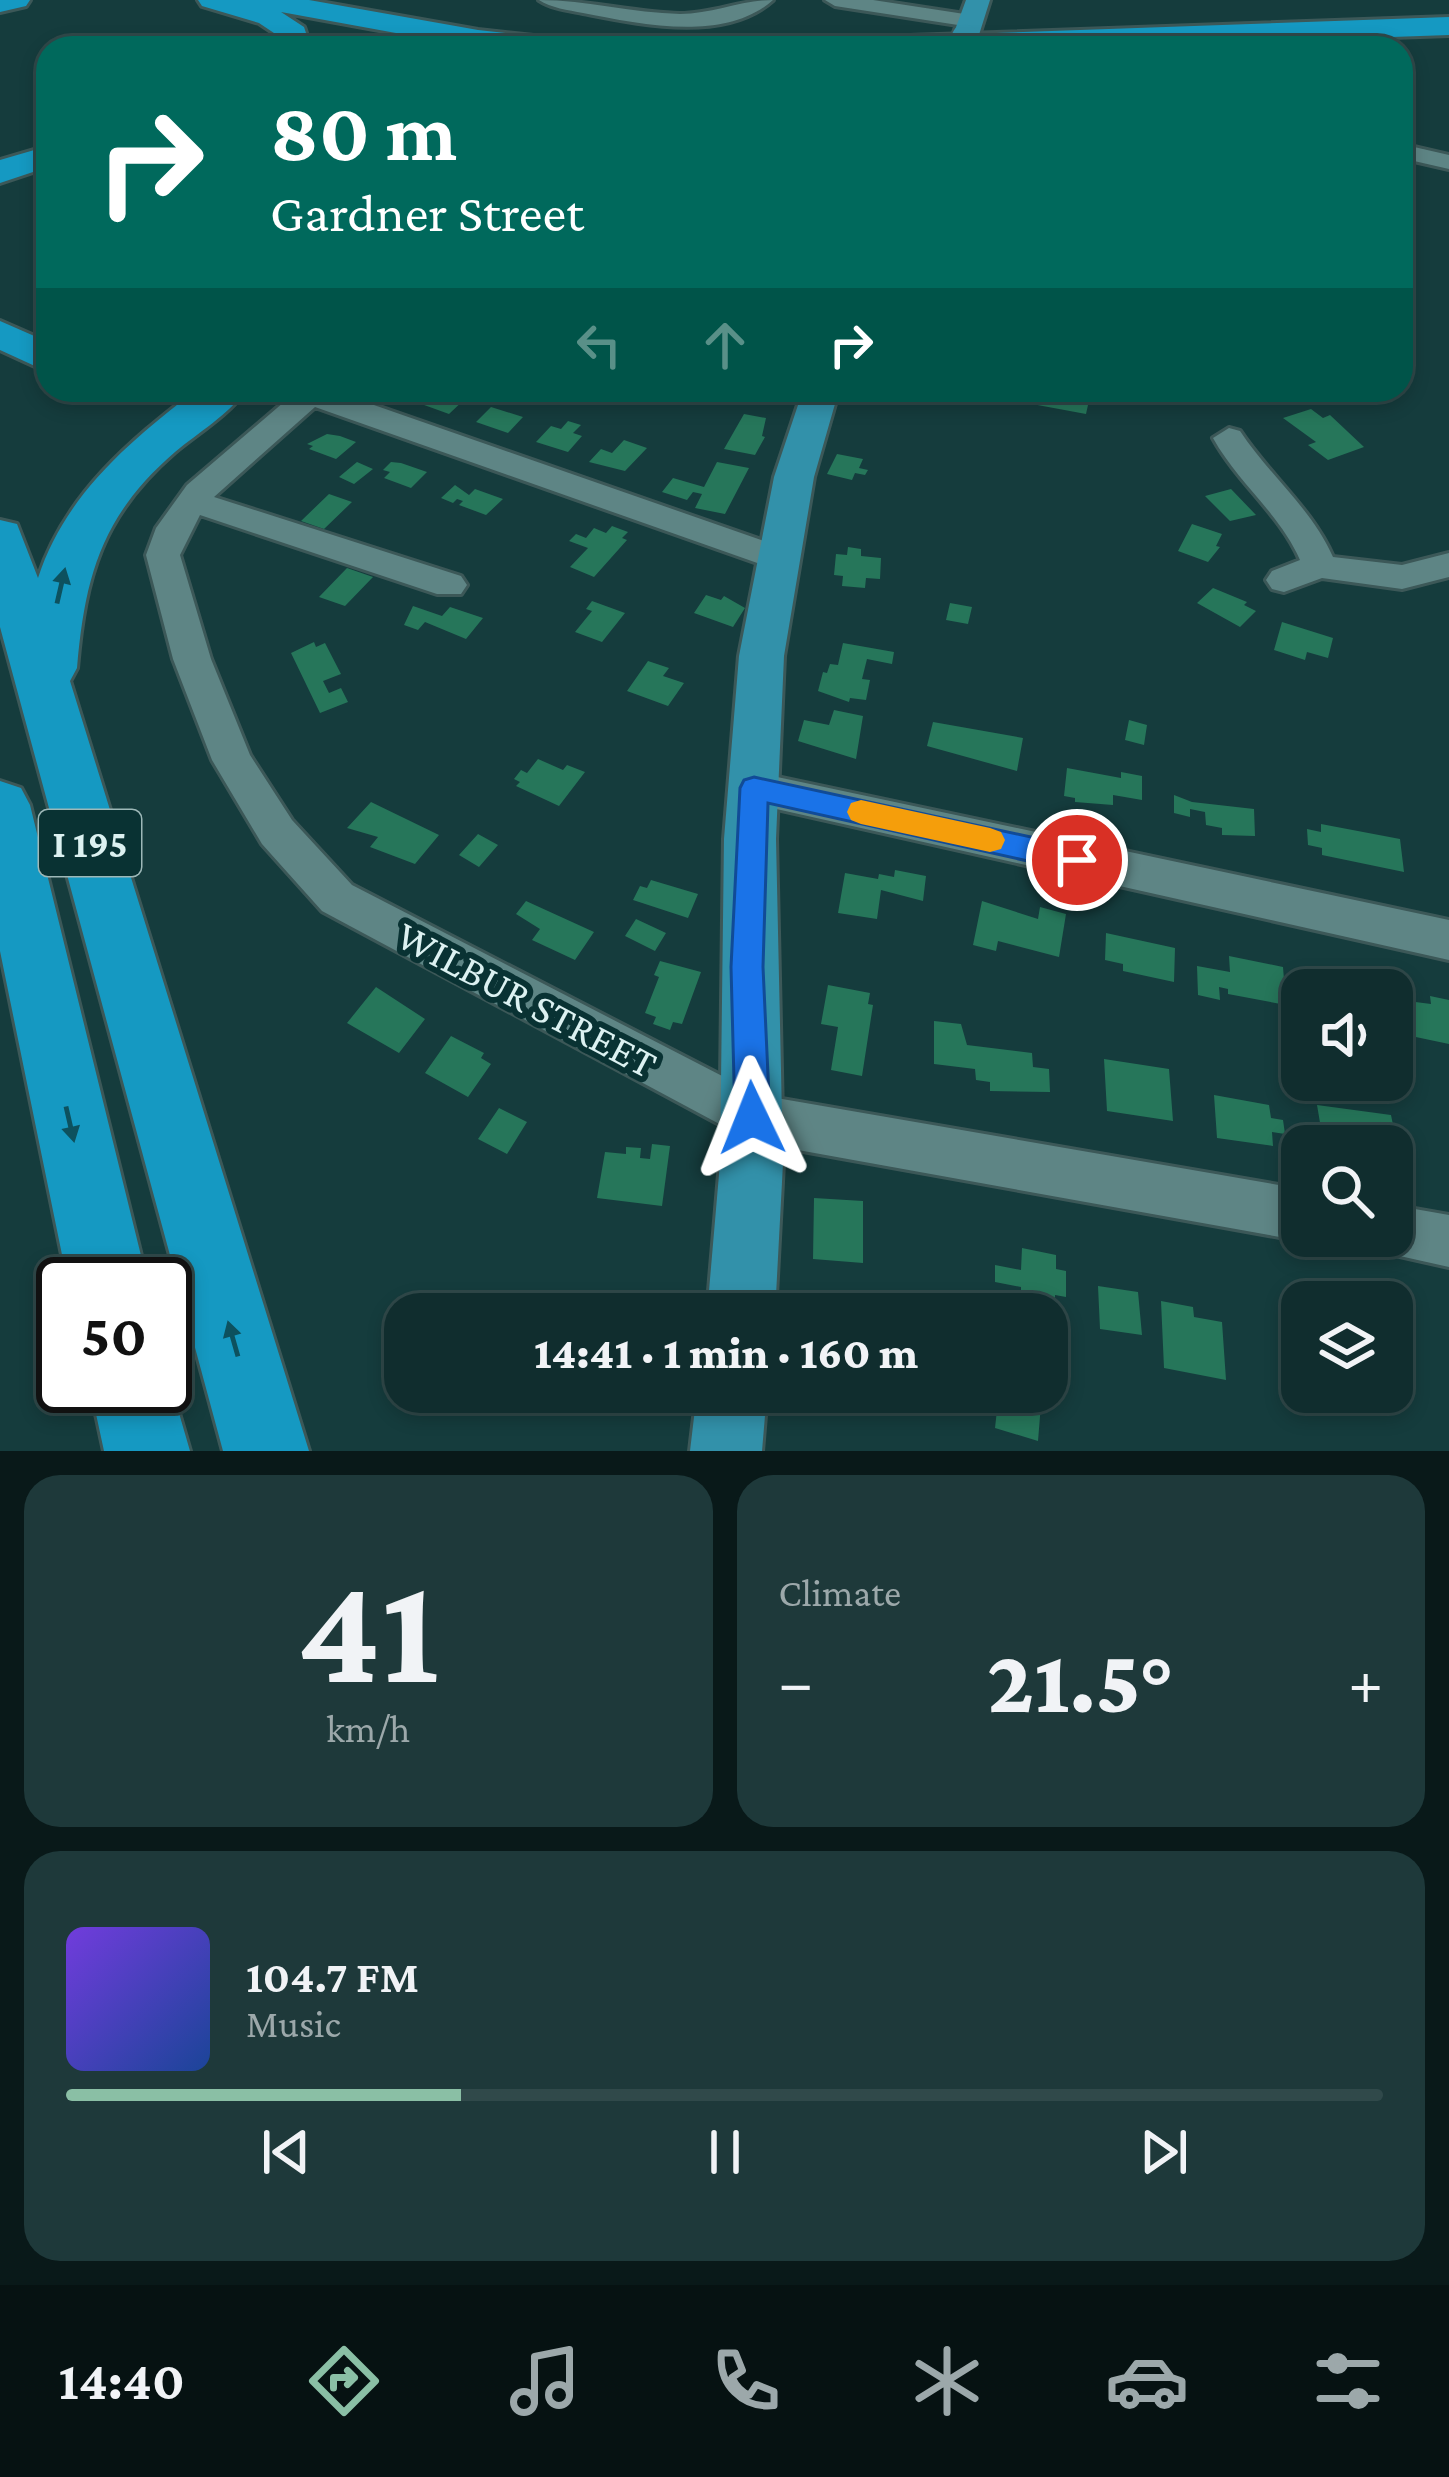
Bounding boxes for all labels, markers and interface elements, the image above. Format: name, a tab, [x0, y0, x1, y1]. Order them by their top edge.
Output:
icon: right	[72, 84, 228, 240]
text: 80 m	[270, 85, 457, 178]
text: Gardner Street	[270, 183, 584, 243]
icon: left	[566, 312, 632, 378]
icon: ahead	[692, 312, 758, 378]
icon: right	[818, 312, 884, 378]
one-way arrow	[52, 566, 71, 604]
pin	[1026, 809, 1128, 911]
road number: I 195	[39, 810, 141, 876]
icon: arrive	[1044, 827, 1110, 893]
street label: WILBUR STREET	[389, 911, 665, 1087]
map controls	[1281, 969, 1413, 1413]
button: sound	[1281, 969, 1413, 1101]
position arrow	[689, 1055, 815, 1181]
one-way arrow	[61, 1106, 80, 1143]
button: search	[1281, 1125, 1413, 1257]
speed limit sign: 50	[36, 1257, 192, 1413]
button: layers	[1281, 1281, 1413, 1413]
one-way arrow	[223, 1320, 241, 1356]
text: 14:41 · 1 min · 160 m	[534, 1328, 918, 1378]
text: 41	[297, 1542, 439, 1716]
text: Climate	[779, 1571, 901, 1614]
text: 21.5°	[987, 1631, 1175, 1731]
text: −	[779, 1645, 813, 1718]
text: +	[1348, 1645, 1383, 1718]
text: km/h	[326, 1707, 410, 1750]
text: 104.7 FM	[246, 1952, 419, 2002]
text: Music	[246, 2002, 341, 2045]
icon: previous	[253, 2119, 319, 2185]
icon: pause	[692, 2119, 758, 2185]
icon: next	[1131, 2119, 1197, 2185]
icon: directions	[302, 2339, 386, 2423]
icon: music	[503, 2339, 587, 2423]
icon: phone	[704, 2339, 788, 2423]
icon: climate	[905, 2339, 989, 2423]
icon: car	[1105, 2339, 1189, 2423]
icon: filters	[1306, 2339, 1390, 2423]
text: 14:40	[58, 2351, 185, 2411]

